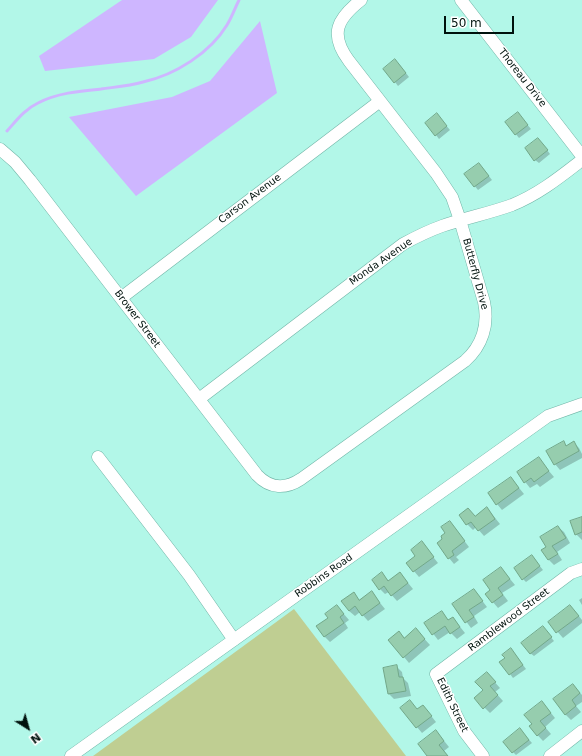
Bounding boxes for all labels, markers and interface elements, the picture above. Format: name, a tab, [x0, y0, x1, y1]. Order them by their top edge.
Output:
scale bar	[446, 8, 516, 34]
text: 50 m	[451, 16, 482, 30]
street label: Thoreau Drive	[495, 46, 549, 110]
street label: Carson Avenue	[216, 172, 284, 226]
street label: Monda Avenue	[347, 236, 415, 288]
street label: Butterfly Drive	[460, 237, 490, 311]
street label: Brower Street	[111, 288, 163, 350]
street label: Robbins Road	[293, 552, 355, 600]
street label: Ramblewood Street	[466, 586, 552, 654]
street label: Edith Street	[434, 676, 470, 734]
north arrow	[8, 708, 48, 748]
text: N	[28, 730, 43, 746]

